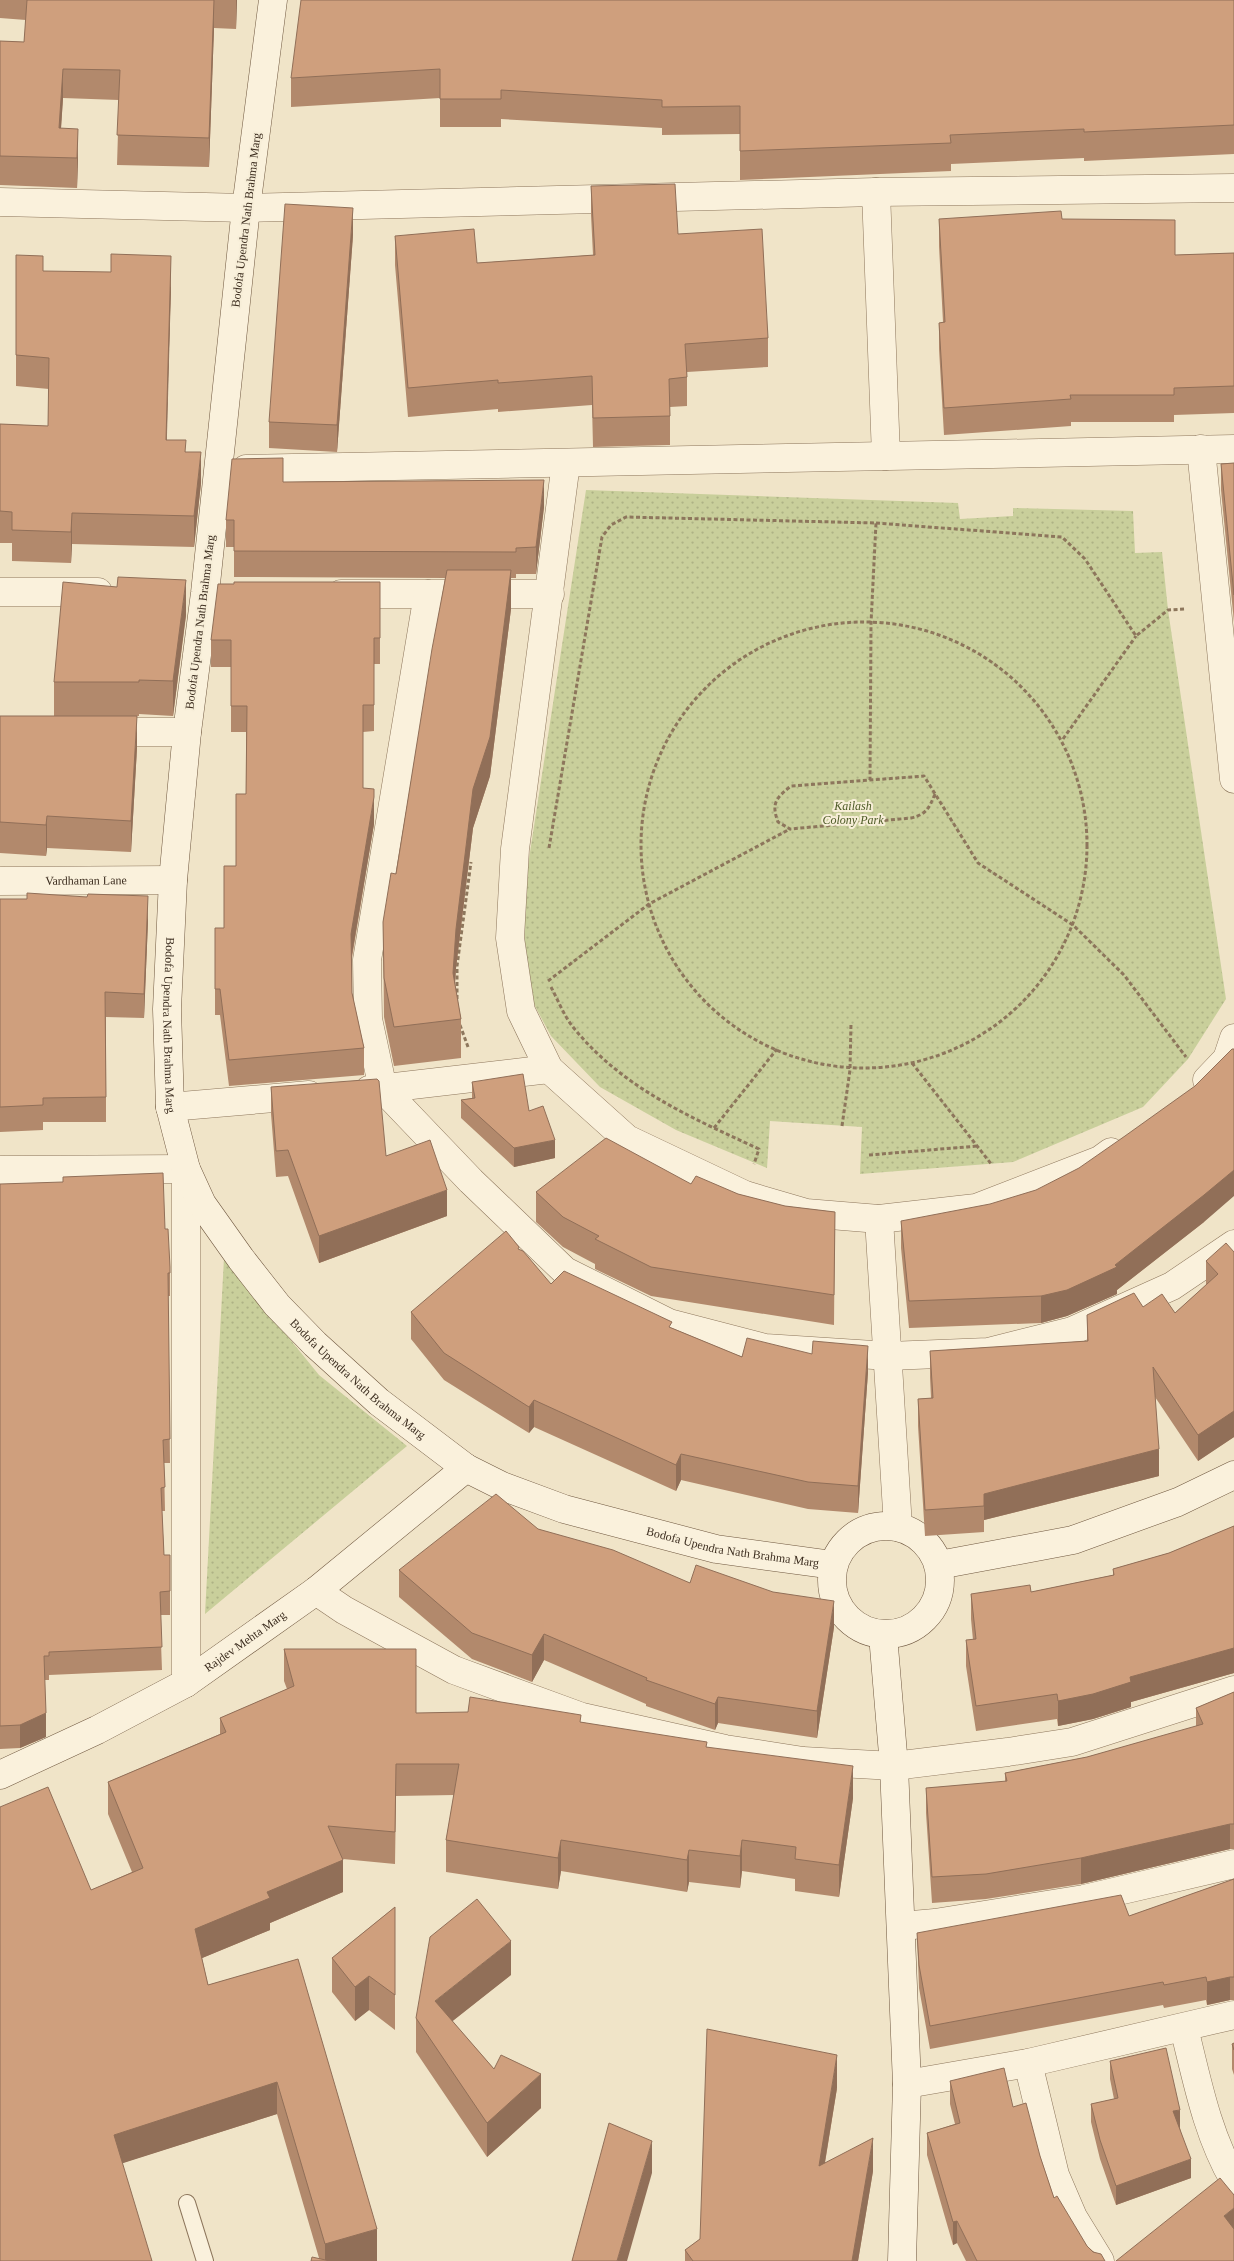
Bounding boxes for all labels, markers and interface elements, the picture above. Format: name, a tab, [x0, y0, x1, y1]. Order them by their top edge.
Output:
street label: Bodofa Upendra Nath Brahma Marg	[228, 132, 264, 308]
street label: Bodofa Upendra Nath Brahma Marg	[182, 534, 218, 710]
park label: Kailash Colony Park	[823, 799, 884, 827]
street label: Vardhaman Lane	[45, 873, 127, 888]
street label: Bodofa Upendra Nath Brahma Marg	[160, 937, 178, 1115]
street label: Bodofa Upendra Nath Brahma Marg	[287, 1316, 428, 1442]
street label: Bodofa Upendra Nath Brahma Marg	[645, 1524, 820, 1570]
street label: Rajdev Mehta Marg	[202, 1608, 289, 1675]

